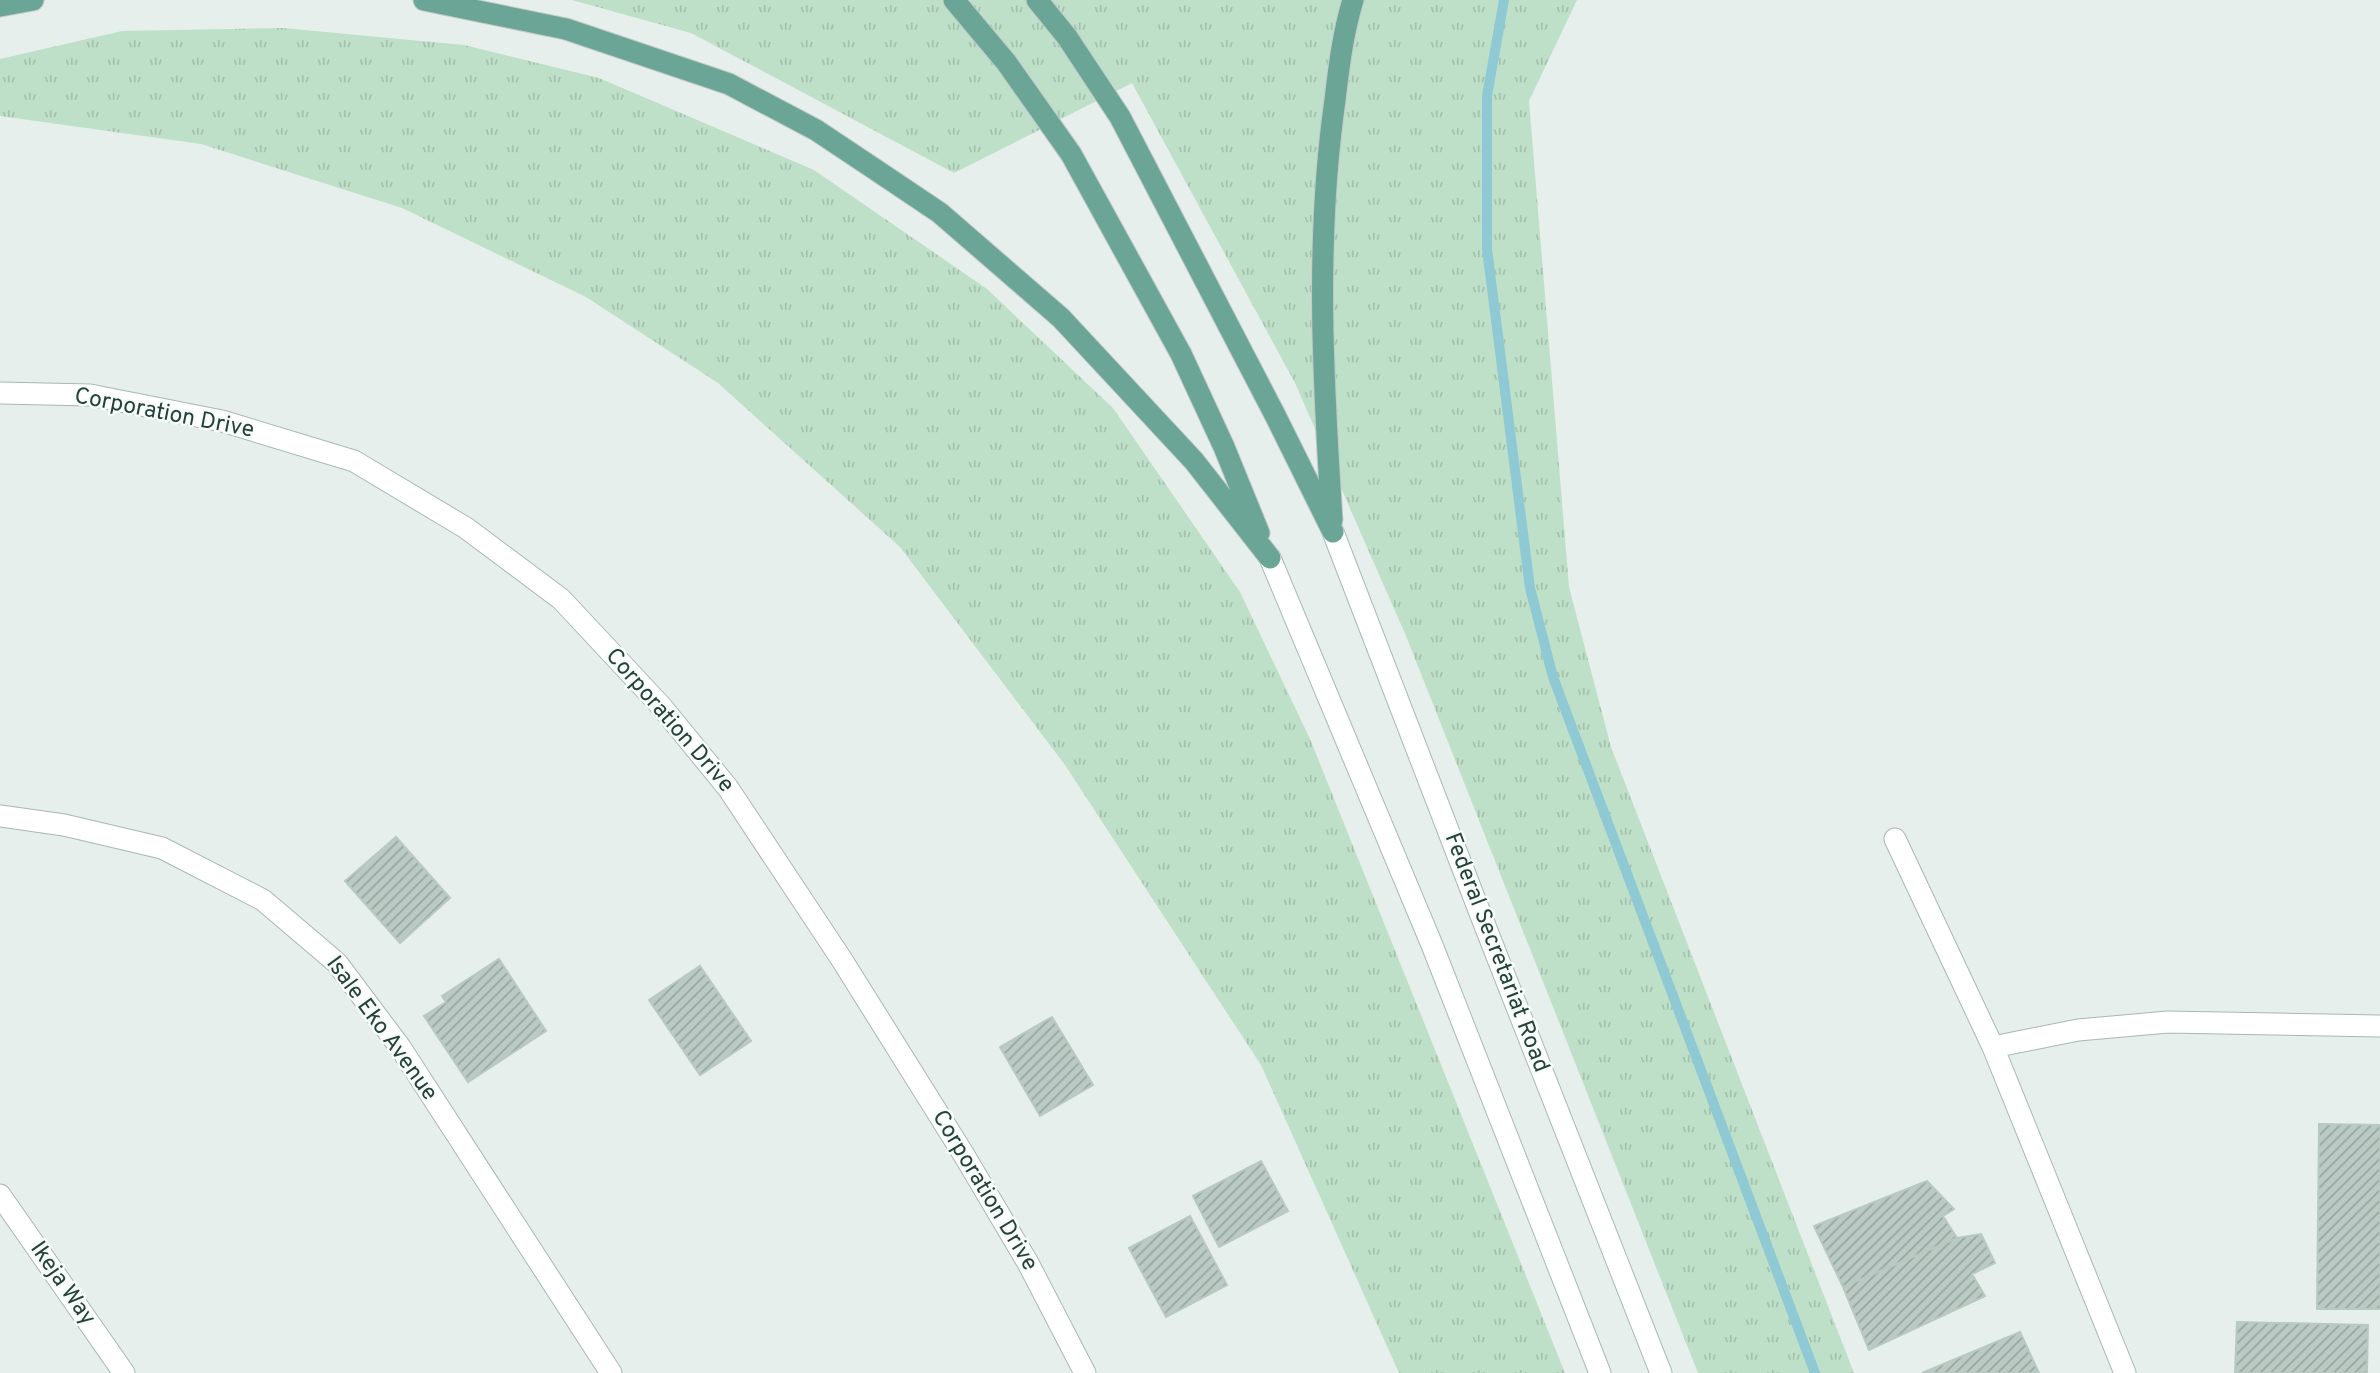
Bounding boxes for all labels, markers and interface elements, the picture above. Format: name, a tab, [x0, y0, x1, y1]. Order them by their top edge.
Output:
street label: Corporation Drive	[72, 382, 256, 446]
street label: Corporation Drive	[598, 643, 740, 799]
street label: Federal Secretariat Road	[1437, 829, 1555, 1077]
street label: Isale Eko Avenue	[319, 951, 443, 1107]
street label: Corporation Drive	[925, 1105, 1043, 1277]
street label: Ikeja Way	[23, 1236, 101, 1332]

